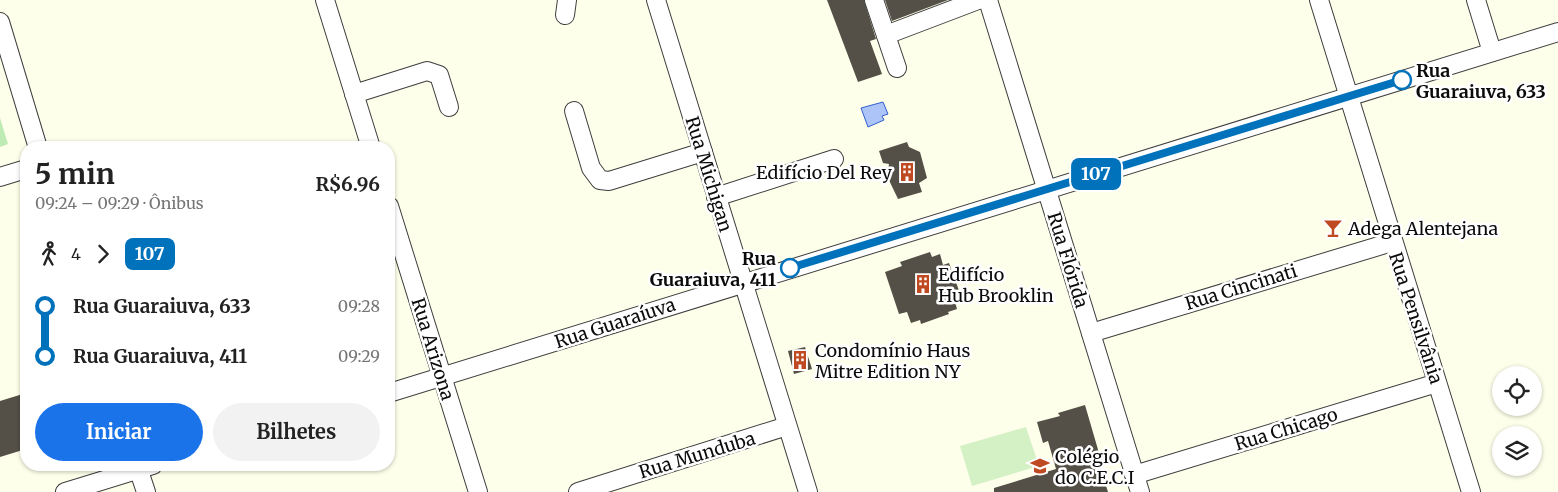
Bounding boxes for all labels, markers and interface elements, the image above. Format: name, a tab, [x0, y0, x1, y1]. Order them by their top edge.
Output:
place label: Rua Guaraiuva, 633	[1416, 59, 1546, 103]
marker: Rua Guaraiuva, 633	[1392, 70, 1412, 90]
street label: Rua Michigan	[680, 113, 738, 235]
text: 5 min	[35, 156, 115, 192]
line badge: 107	[1067, 158, 1125, 190]
place label: Edifício Del Rey	[756, 161, 893, 184]
building icon: Edifício Del Rey	[896, 161, 918, 183]
text: 107	[1081, 162, 1111, 185]
text: R$6.96	[315, 172, 380, 196]
text: 09:24 – 09:29 · Ônibus	[35, 193, 204, 213]
street label: Rua Flórida	[1043, 209, 1094, 311]
bar icon: Adega Alentejana	[1322, 217, 1344, 239]
place label: Adega Alentejana	[1347, 217, 1498, 240]
icon: walk	[35, 240, 63, 268]
icon: forward	[89, 240, 117, 268]
text: 107	[135, 242, 165, 265]
text: 4	[71, 244, 81, 264]
place label: Rua Guaraiuva, 411	[650, 247, 776, 291]
street label: Rua Pensilvânia	[1384, 249, 1448, 387]
marker: Rua Guaraiuva, 411	[780, 258, 800, 278]
street label: Rua Cincinati	[1182, 259, 1300, 315]
place label: Edifício Hub Brooklin	[938, 263, 1054, 307]
building icon: Edifício Hub Brooklin	[912, 273, 934, 295]
street label: Rua Guaraíuva	[552, 293, 679, 353]
text: Rua Guaraiuva, 633	[73, 294, 251, 318]
street label: Rua Arizona	[407, 295, 460, 403]
text: 09:28	[338, 296, 380, 316]
place label: Condomínio Haus Mitre Edition NY	[815, 339, 970, 383]
text: Rua Guaraiuva, 411	[73, 344, 247, 368]
text: 09:29	[338, 346, 380, 366]
building icon: Condomínio Haus Mitre Edition NY	[789, 349, 811, 371]
map controls	[1492, 366, 1542, 476]
button: locate	[1492, 366, 1542, 416]
street label: Rua Chicago	[1232, 402, 1340, 456]
button: Iniciar	[35, 403, 203, 461]
button: Bilhetes	[213, 403, 380, 461]
street label: Rua Munduba	[636, 426, 758, 484]
button: layers	[1492, 426, 1542, 476]
place label: Colégio do C.E.C.I	[1055, 445, 1134, 489]
school or university icon: Colégio do C.E.C.I	[1029, 455, 1051, 477]

